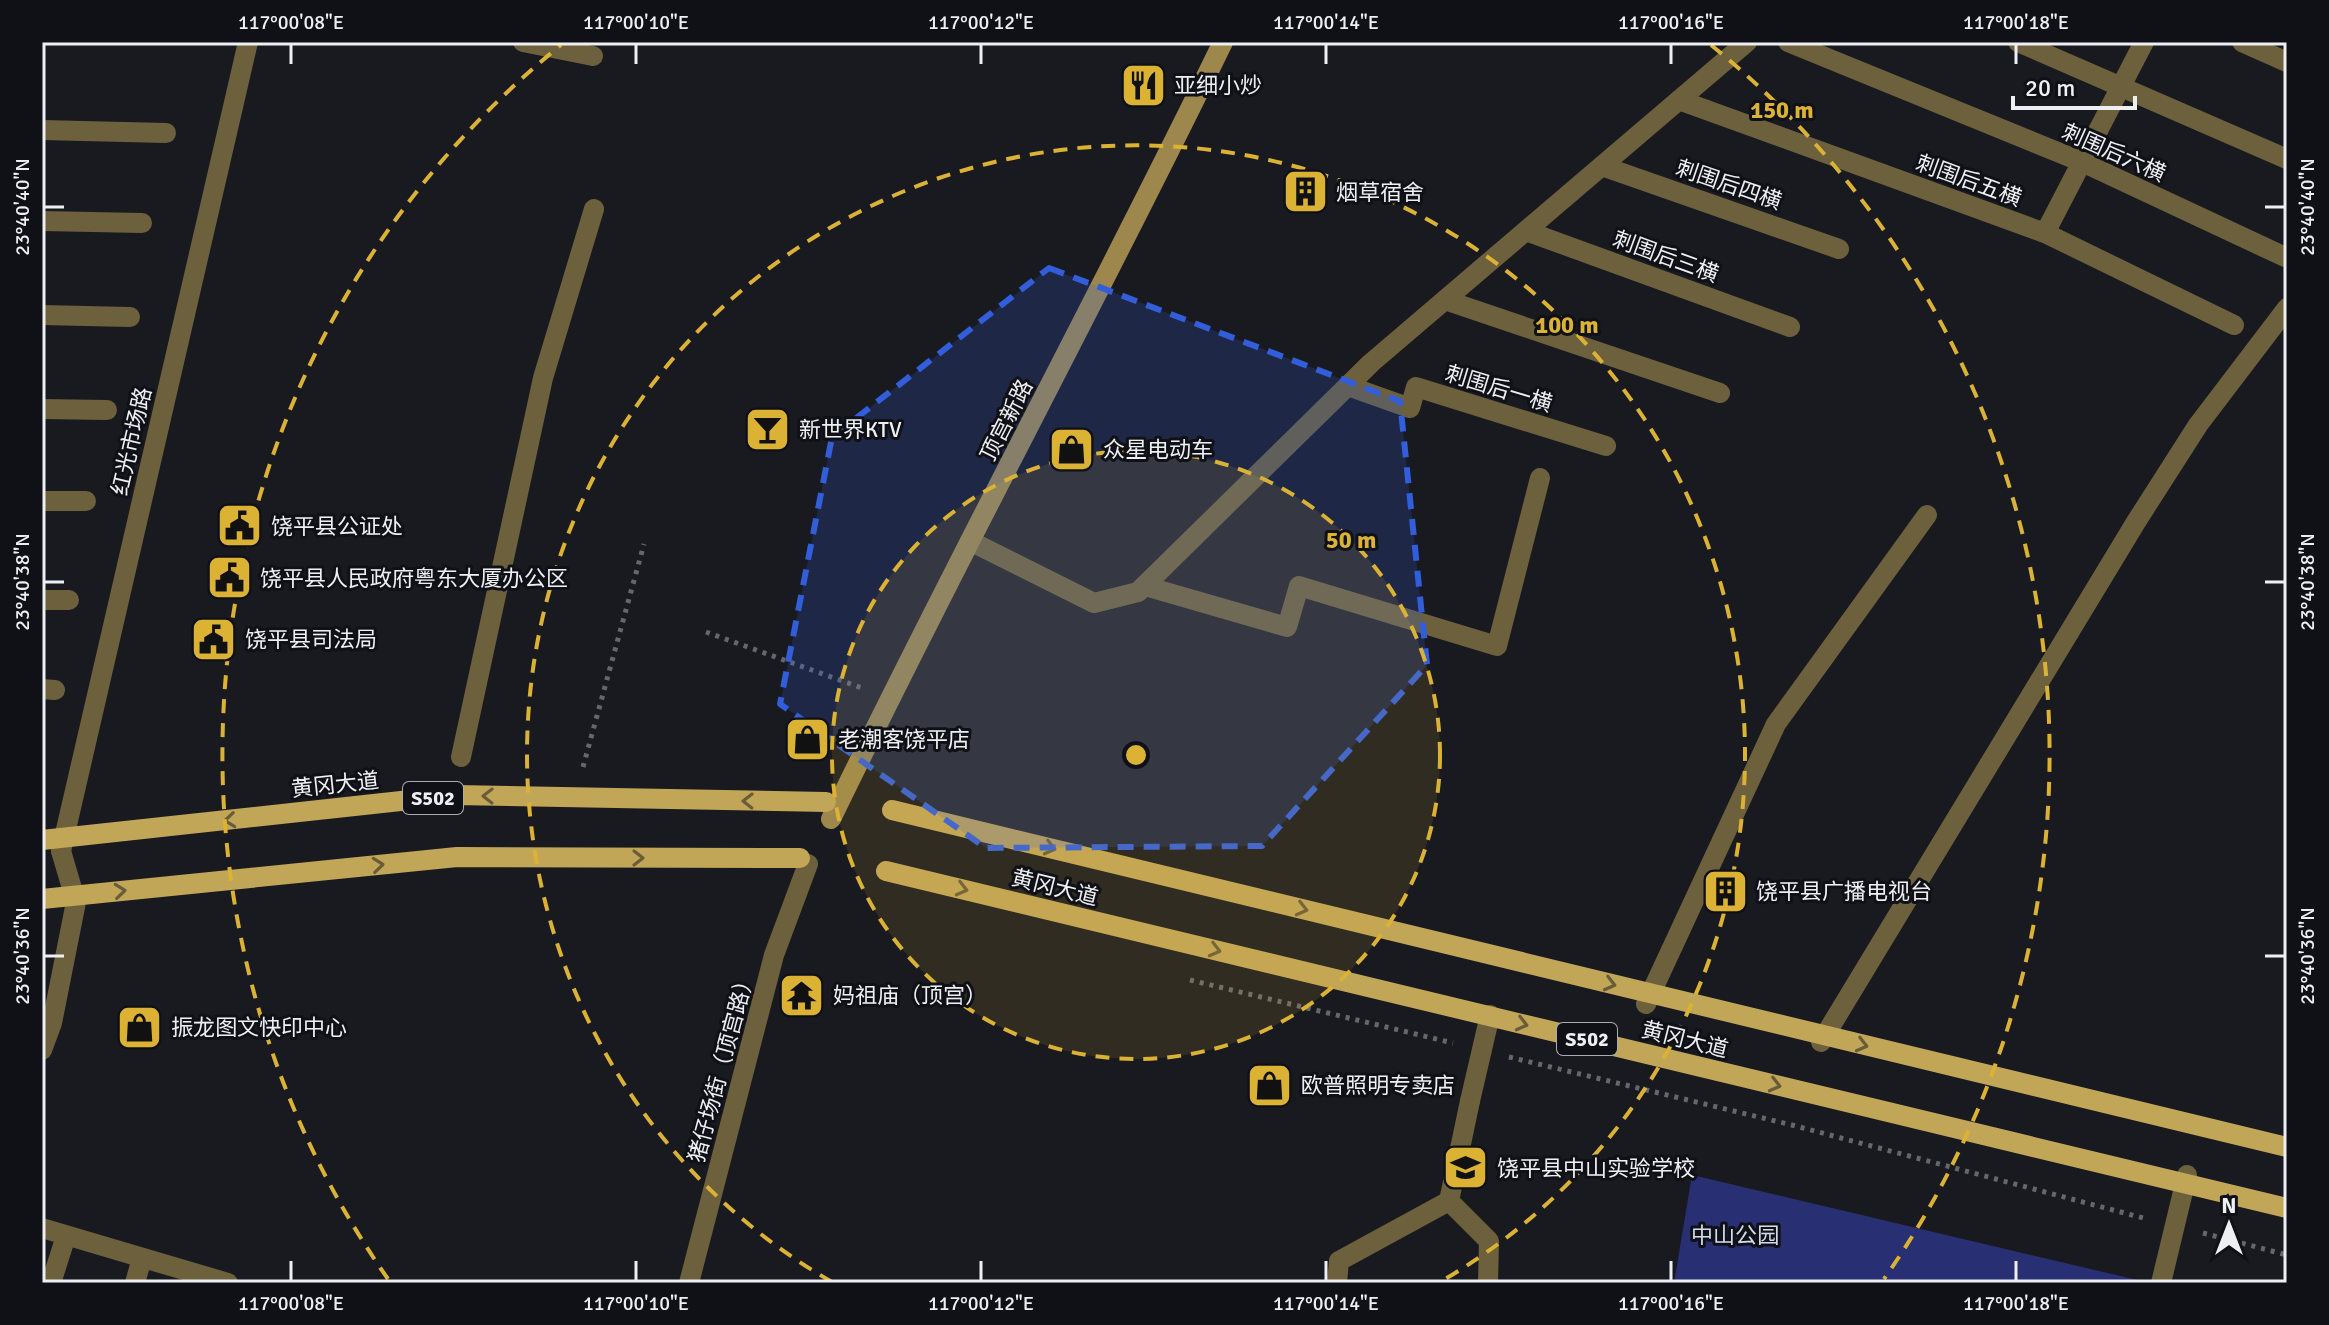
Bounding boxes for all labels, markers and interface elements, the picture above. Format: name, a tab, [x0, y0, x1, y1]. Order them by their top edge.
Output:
text: 117°00'08"E	[238, 10, 344, 35]
text: 117°00'10"E	[583, 10, 689, 35]
text: 117°00'12"E	[928, 10, 1034, 35]
text: 117°00'14"E	[1273, 10, 1379, 35]
text: 117°00'16"E	[1618, 10, 1724, 35]
text: 117°00'18"E	[1963, 10, 2069, 35]
scale bar	[2013, 60, 2135, 110]
restaurant icon: 亚细小炒	[1119, 61, 1167, 109]
place label: 亚细小炒	[1174, 72, 1262, 99]
text: 20 m	[2025, 73, 2075, 103]
text: 150 m	[1750, 95, 1814, 125]
street label: 刺围后六横	[2058, 118, 2170, 187]
street label: 刺围后五横	[1913, 149, 2025, 212]
street label: 刺围后四横	[1672, 154, 1785, 215]
text: 23°40'40"N	[10, 158, 35, 256]
text: 23°40'40"N	[2295, 158, 2320, 256]
building icon: 烟草宿舍	[1281, 168, 1329, 216]
place label: 烟草宿舍	[1336, 179, 1424, 206]
street label: 刺围后三横	[1610, 225, 1722, 288]
text: 100 m	[1535, 310, 1599, 340]
street label: 刺围后一横	[1442, 359, 1555, 417]
street label: 顶宫新路	[974, 375, 1038, 466]
street label: 红光市场路	[106, 384, 157, 498]
bar icon: 新世界KTV	[744, 405, 792, 453]
place label: 新世界KTV	[799, 416, 902, 443]
shop icon: 众星电动车	[1048, 425, 1096, 473]
place label: 众星电动车	[1103, 436, 1213, 463]
public building icon: 饶平县公证处	[216, 502, 264, 550]
place label: 饶平县公证处	[271, 513, 403, 540]
text: 50 m	[1326, 525, 1376, 555]
text: 23°40'38"N	[10, 533, 35, 631]
text: 23°40'38"N	[2295, 533, 2320, 631]
public building icon: 饶平县人民政府粤东大厦办公区	[205, 554, 253, 602]
place label: 饶平县人民政府粤东大厦办公区	[260, 565, 568, 592]
public building icon: 饶平县司法局	[190, 615, 238, 663]
place label: 饶平县司法局	[245, 626, 377, 653]
shop icon: 老潮客饶平店	[783, 715, 831, 763]
place label: 老潮客饶平店	[838, 726, 970, 753]
centre of rings	[1122, 741, 1150, 769]
street label: 黄冈大道	[290, 766, 380, 803]
road number: S502	[403, 782, 463, 814]
one-way arrow	[481, 787, 494, 805]
one-way arrow	[741, 792, 754, 809]
one-way arrow	[223, 811, 236, 828]
one-way arrow	[1042, 839, 1056, 856]
one-way arrow	[632, 849, 645, 866]
one-way arrow	[372, 856, 385, 873]
street label: 黄冈大道	[1009, 864, 1101, 911]
building icon: 饶平县广播电视台	[1701, 867, 1749, 915]
place label: 饶平县广播电视台	[1756, 878, 1932, 905]
one-way arrow	[955, 880, 968, 897]
one-way arrow	[114, 883, 127, 900]
one-way arrow	[1295, 900, 1309, 917]
text: 23°40'36"N	[10, 907, 35, 1005]
text: 23°40'36"N	[2295, 907, 2320, 1005]
one-way arrow	[1207, 941, 1221, 958]
street label: 猪仔场街（顶宫路）	[683, 967, 760, 1165]
temple icon: 妈祖庙（顶宫）	[778, 971, 826, 1019]
one-way arrow	[1602, 974, 1616, 991]
place label: 妈祖庙（顶宫）	[833, 982, 987, 1009]
shop icon: 振龙图文快印中心	[116, 1003, 164, 1051]
place label: 振龙图文快印中心	[171, 1014, 347, 1041]
one-way arrow	[1515, 1015, 1528, 1032]
street label: 黄冈大道	[1639, 1016, 1731, 1063]
road number: S502	[1557, 1023, 1617, 1055]
one-way arrow	[1855, 1035, 1869, 1052]
shop icon: 欧普照明专卖店	[1246, 1061, 1294, 1109]
place label: 欧普照明专卖店	[1301, 1072, 1455, 1099]
one-way arrow	[1767, 1075, 1781, 1092]
school or university icon: 饶平县中山实验学校	[1442, 1144, 1490, 1192]
place label: 饶平县中山实验学校	[1497, 1155, 1695, 1182]
north arrow	[2189, 1185, 2269, 1265]
text: N	[2221, 1192, 2237, 1219]
park label: 中山公园	[1691, 1222, 1779, 1249]
text: 117°00'08"E	[238, 1291, 344, 1316]
text: 117°00'10"E	[583, 1291, 689, 1316]
text: 117°00'12"E	[928, 1291, 1034, 1316]
text: 117°00'14"E	[1273, 1291, 1379, 1316]
text: 117°00'16"E	[1618, 1291, 1724, 1316]
text: 117°00'18"E	[1963, 1291, 2069, 1316]

